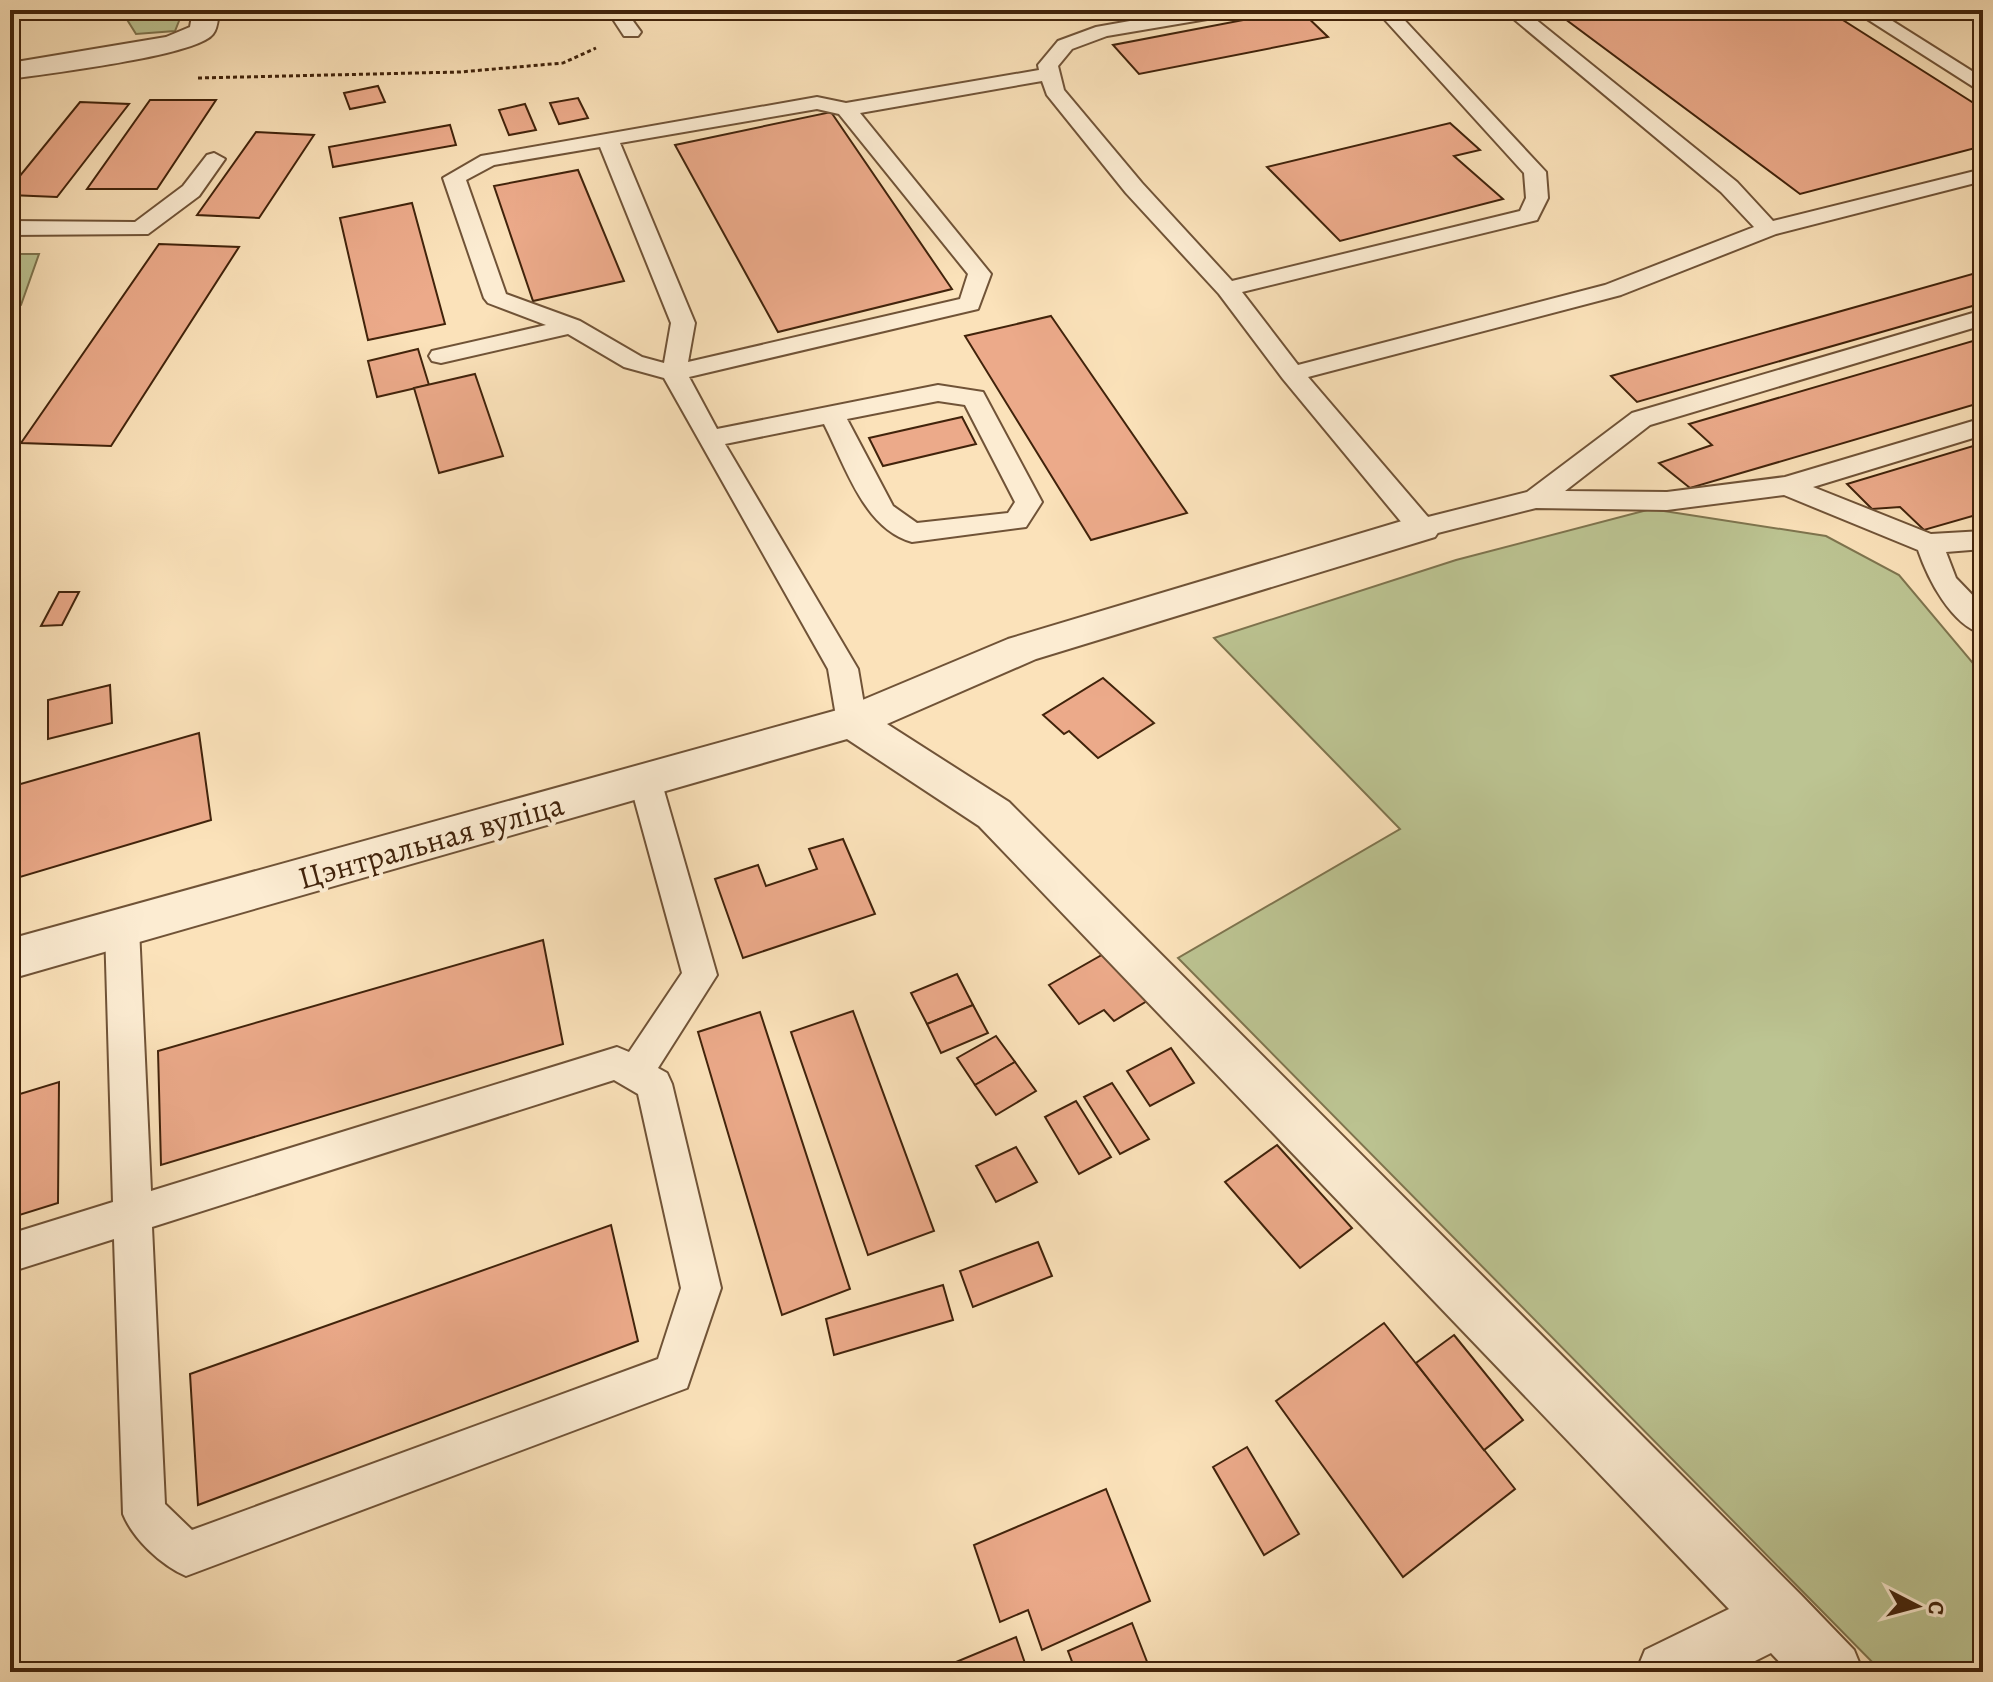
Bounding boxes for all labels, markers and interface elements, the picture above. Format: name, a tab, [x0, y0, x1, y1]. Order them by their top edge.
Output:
street label: Цэнтральная вуліца	[293, 782, 569, 900]
north arrow	[1877, 1566, 1957, 1646]
text: С	[1920, 1600, 1952, 1616]

